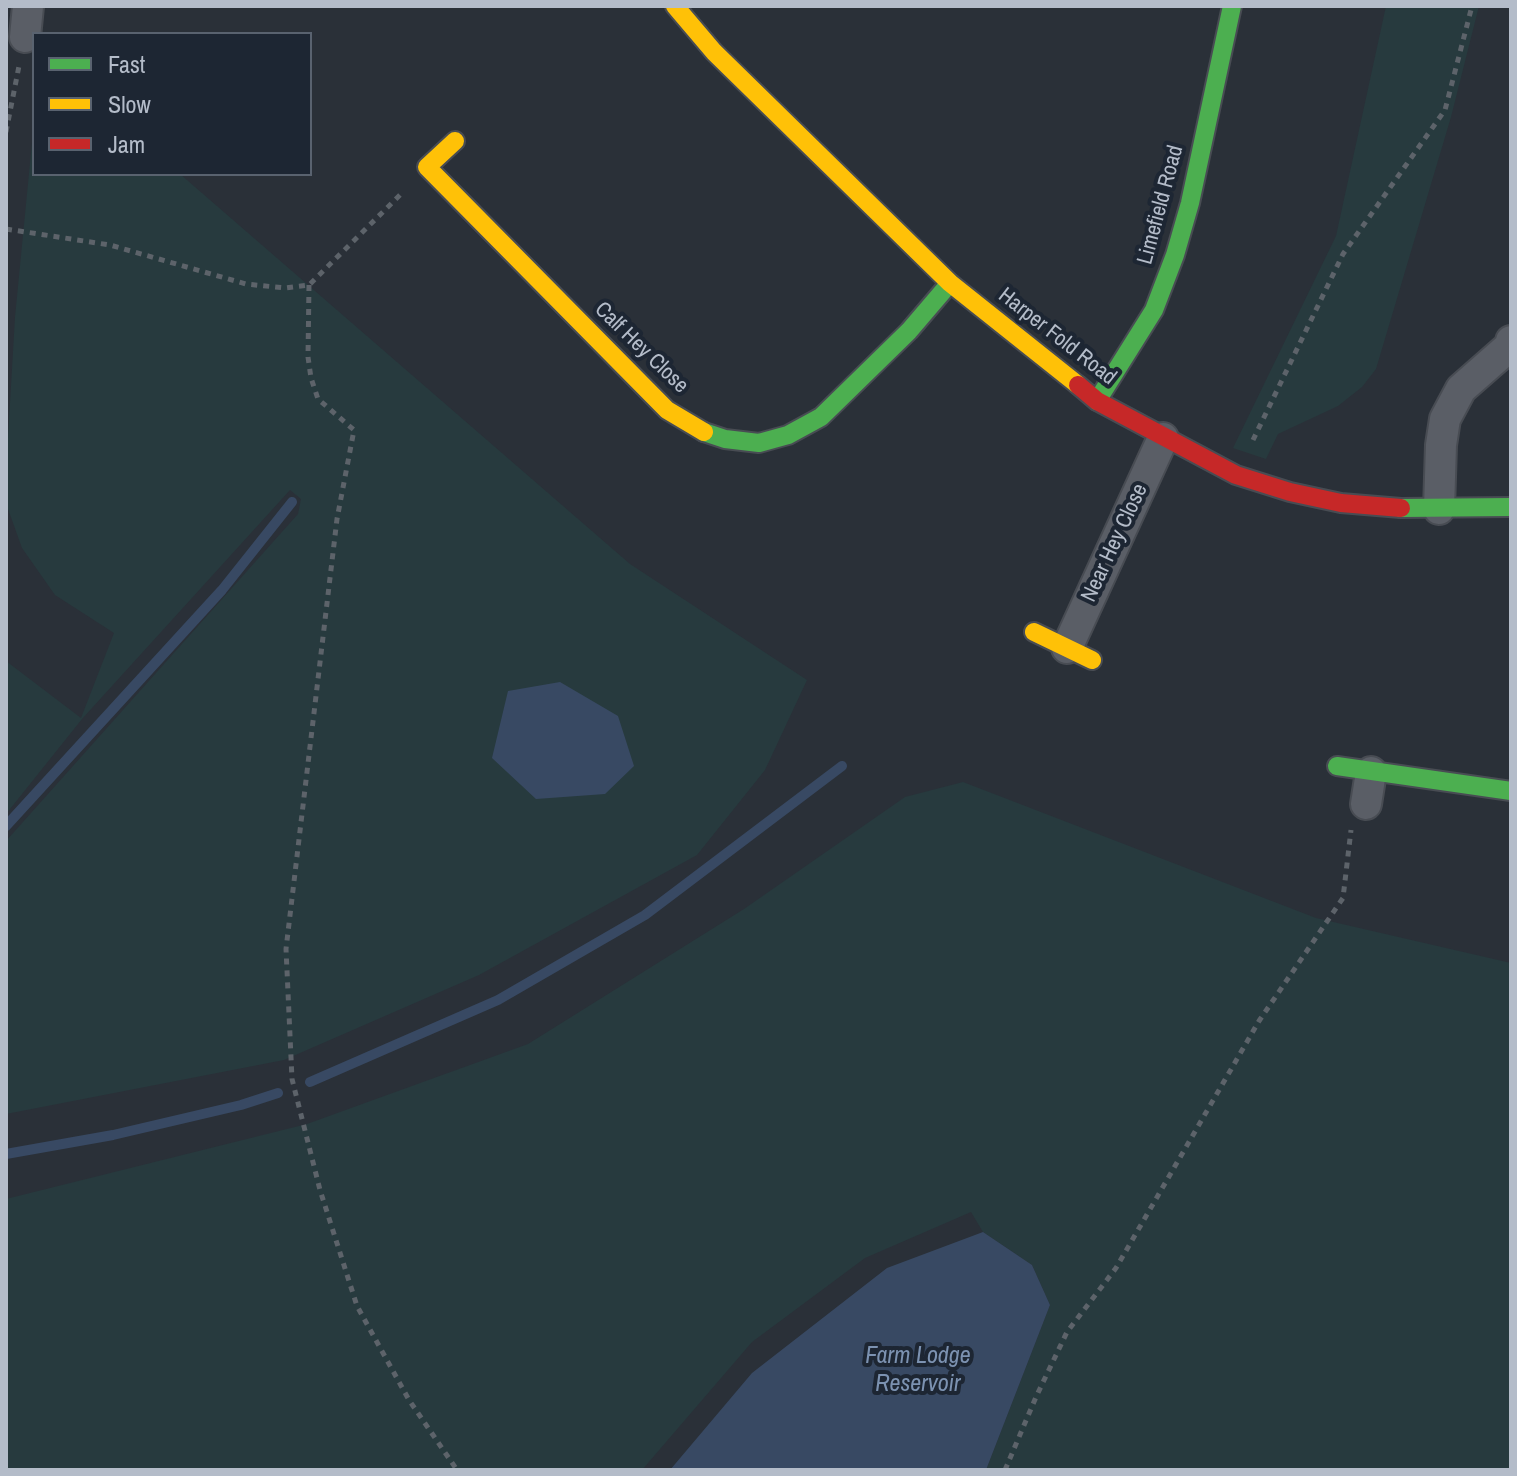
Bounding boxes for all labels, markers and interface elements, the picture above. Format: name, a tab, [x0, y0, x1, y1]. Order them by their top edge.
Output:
legend	[32, 32, 312, 176]
text: Fast	[108, 48, 145, 80]
text: Slow	[108, 88, 151, 120]
text: Jam	[108, 128, 145, 160]
street label: Limefield Road	[1132, 142, 1190, 268]
street label: Harper Fold Road	[993, 283, 1121, 391]
street label: Calf Hey Close	[589, 297, 693, 399]
street label: Near Hey Close	[1076, 480, 1154, 606]
water label: Farm Lodge Reservoir	[865, 1343, 971, 1399]

